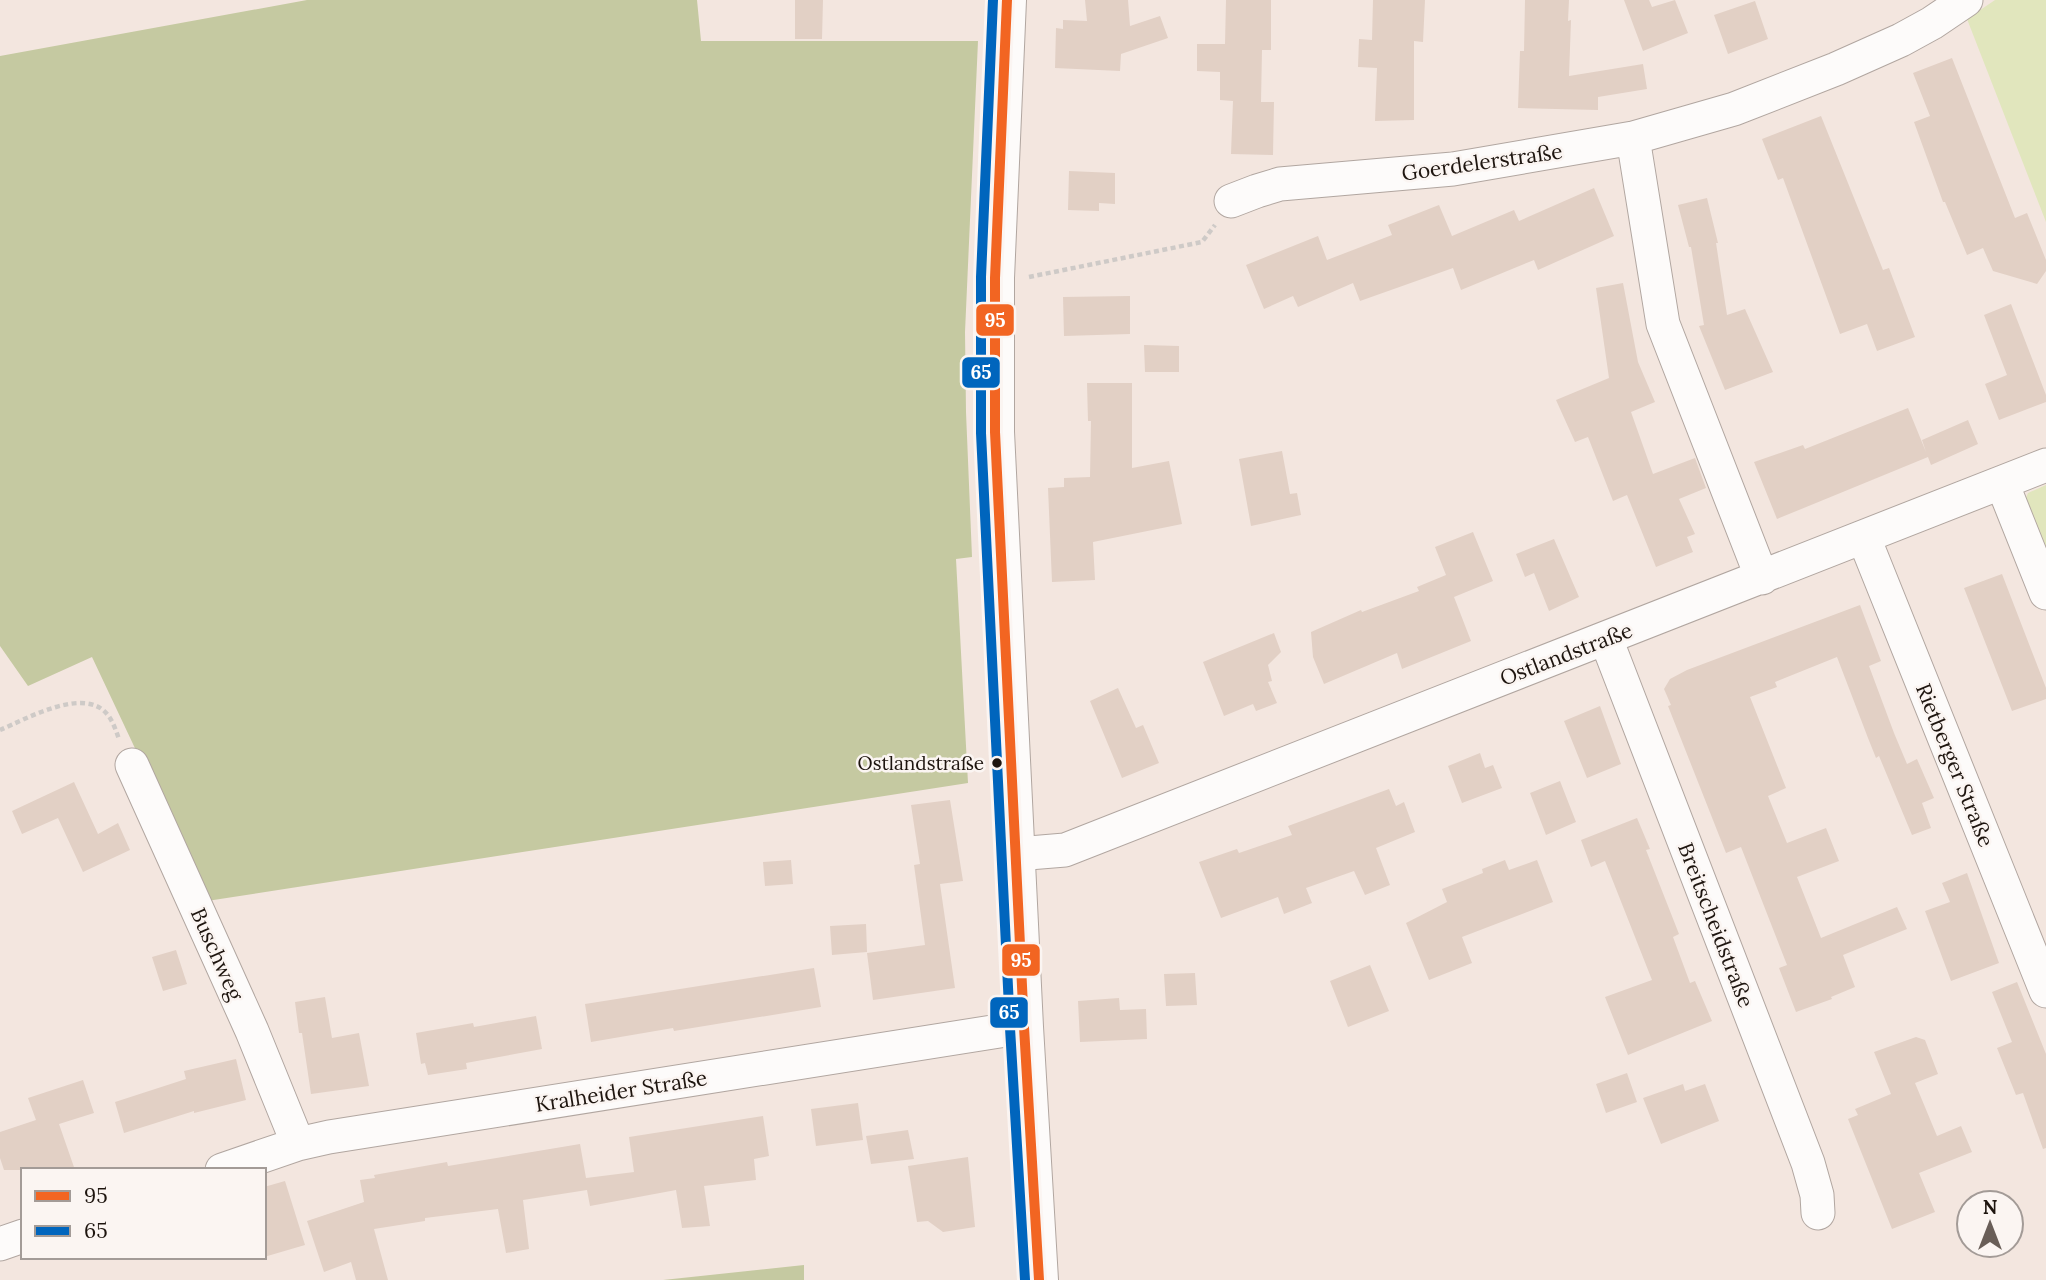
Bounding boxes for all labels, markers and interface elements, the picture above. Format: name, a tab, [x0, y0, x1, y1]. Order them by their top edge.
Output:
street label: Goerdelerstraße	[1400, 137, 1564, 187]
line badge: 95	[975, 303, 1015, 337]
text: 95	[984, 308, 1006, 332]
line badge: 65	[961, 356, 1001, 389]
text: 65	[970, 360, 992, 384]
street label: Ostlandstraße	[1496, 616, 1636, 692]
street label: Rietberger Straße	[1910, 679, 2000, 851]
place label: Ostlandstraße	[858, 751, 984, 775]
marker: Ostlandstraße	[990, 756, 1004, 770]
street label: Breitscheidstraße	[1672, 839, 1760, 1011]
street label: Buschweg	[185, 904, 249, 1005]
line badge: 95	[1001, 943, 1041, 977]
text: 95	[1010, 948, 1032, 972]
line badge: 65	[989, 996, 1029, 1029]
text: 65	[998, 1000, 1020, 1024]
street label: Kralheider Straße	[533, 1064, 709, 1118]
legend	[21, 1168, 266, 1259]
text: 95	[84, 1182, 108, 1209]
north arrow	[1955, 1189, 2025, 1259]
text: N	[1983, 1195, 1998, 1219]
text: 65	[84, 1217, 108, 1244]

